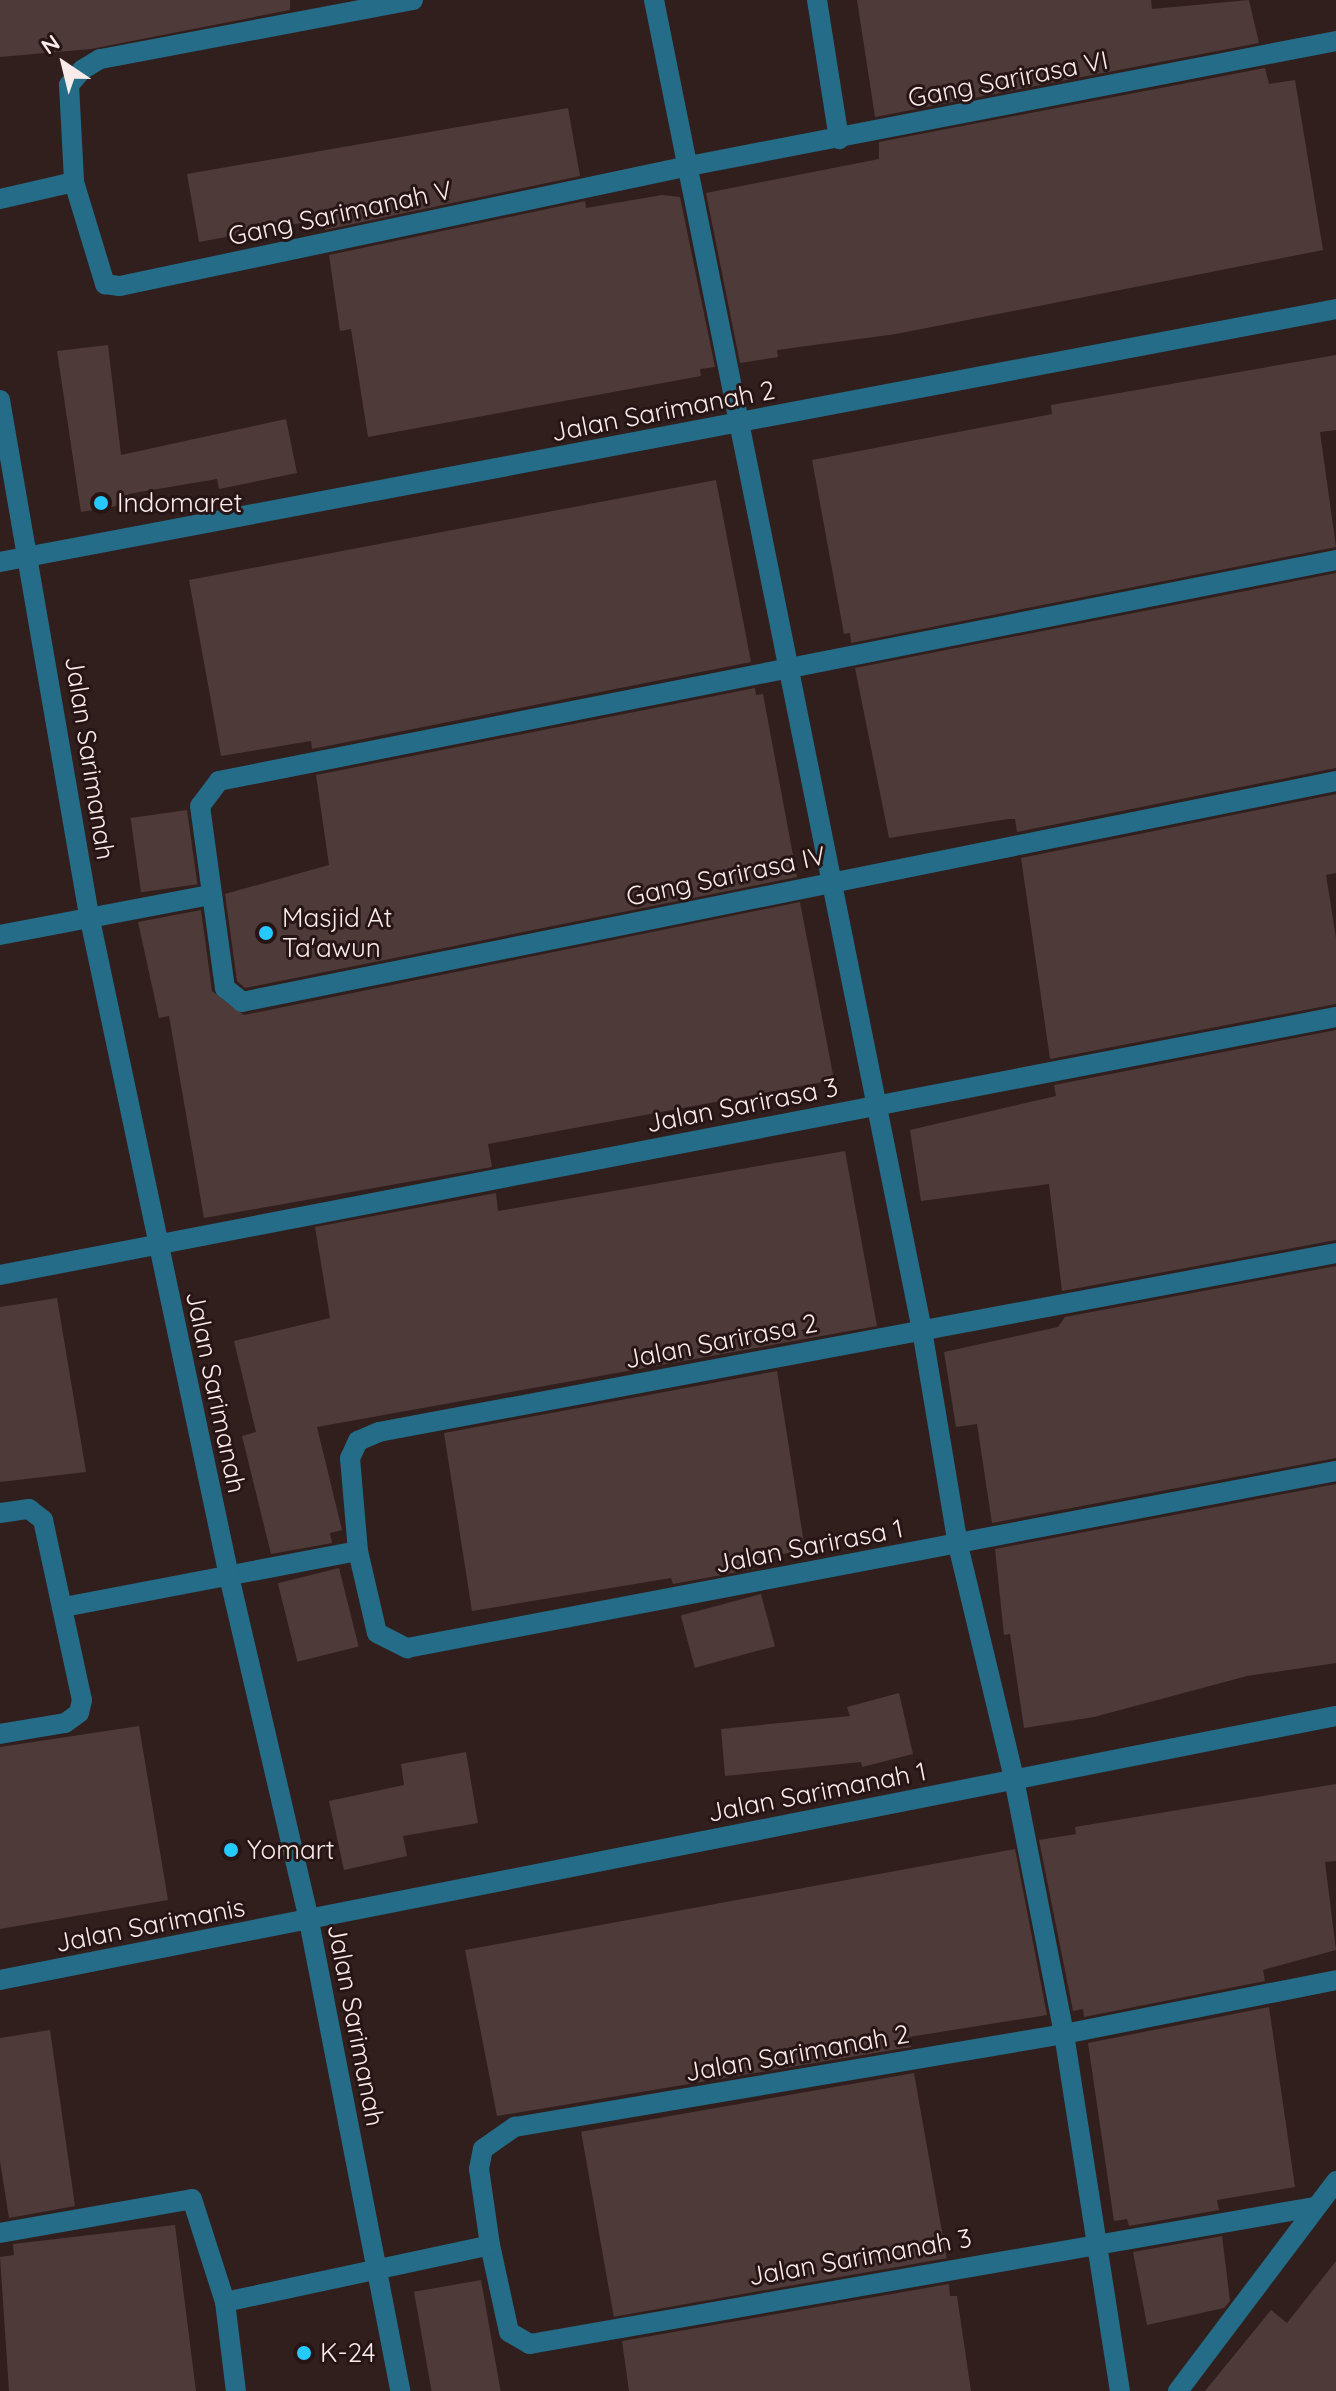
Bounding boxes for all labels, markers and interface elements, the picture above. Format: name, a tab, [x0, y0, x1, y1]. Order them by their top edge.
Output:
north arrow	[24, 24, 104, 104]
text: N	[36, 28, 65, 60]
street label: Gang Sarirasa VI	[905, 44, 1111, 114]
street label: Gang Sarimanah V	[225, 174, 455, 252]
street label: Jalan Sarimanah 2	[549, 374, 777, 448]
place label: Indomaret	[117, 487, 242, 519]
marker: Indomaret	[92, 494, 110, 512]
street label: Jalan Sarimanah	[59, 654, 121, 862]
street label: Gang Sarirasa IV	[623, 840, 829, 912]
place label: Masjid At Ta'awun	[282, 902, 392, 964]
marker: Masjid At Ta'awun	[257, 924, 275, 942]
street label: Jalan Sarirasa 3	[643, 1071, 841, 1139]
street label: Jalan Sarimanah	[179, 1288, 253, 1496]
street label: Jalan Sarirasa 2	[622, 1307, 820, 1375]
street label: Jalan Sarirasa 1	[712, 1512, 906, 1580]
street label: Jalan Sarimanah 1	[705, 1755, 929, 1829]
place label: Yomart	[247, 1834, 334, 1866]
marker: Yomart	[222, 1841, 240, 1859]
street label: Jalan Sarimanis	[52, 1891, 248, 1959]
street label: Jalan Sarimanah	[321, 1921, 391, 2129]
street label: Jalan Sarimanah 2	[683, 2018, 911, 2088]
street label: Jalan Sarimanah 3	[746, 2222, 974, 2292]
place label: K-24	[320, 2337, 375, 2369]
marker: K-24	[295, 2344, 313, 2362]

